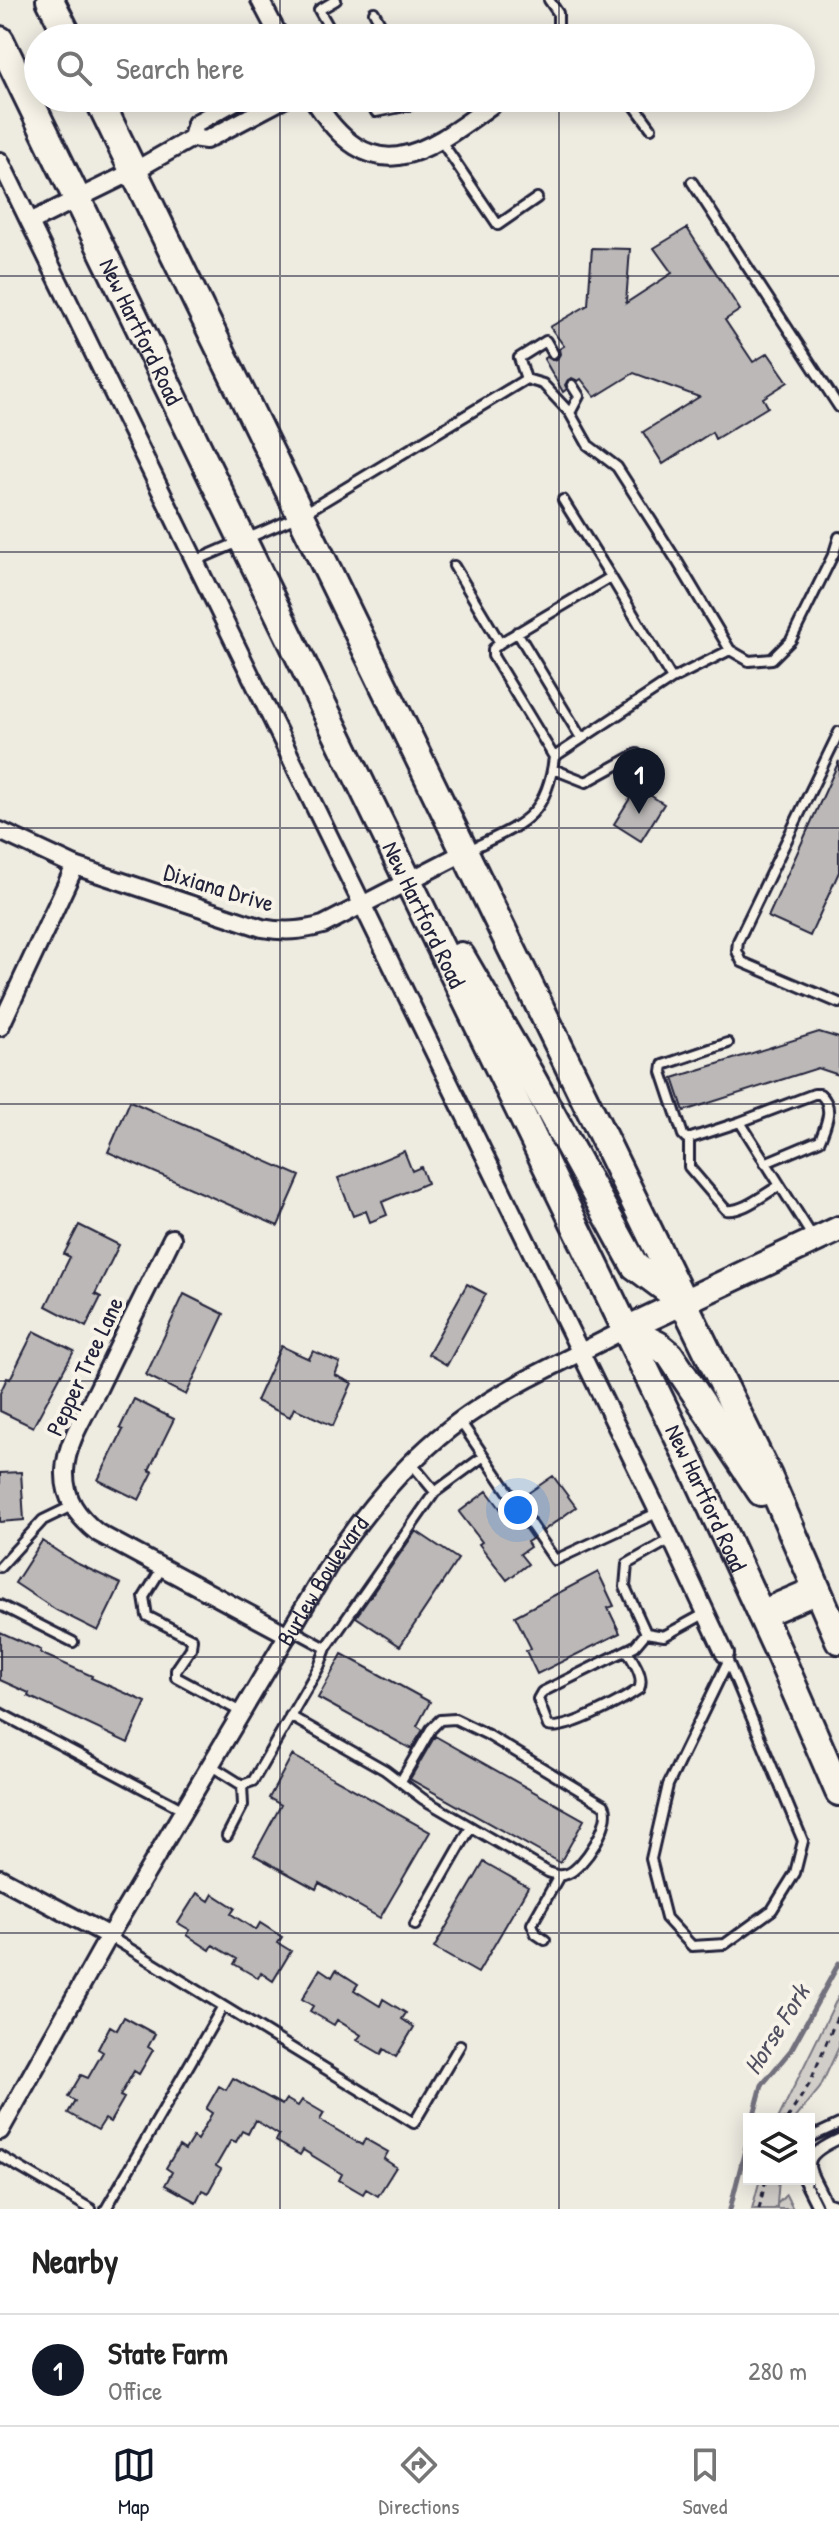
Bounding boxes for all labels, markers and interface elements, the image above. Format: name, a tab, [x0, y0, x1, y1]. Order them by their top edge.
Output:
search box	[24, 24, 815, 112]
icon: search	[52, 46, 96, 90]
text: Search here	[116, 48, 244, 88]
street label: New Hartford Road	[92, 253, 191, 410]
pin: 1	[613, 748, 665, 814]
street label: New Hartford Road	[375, 836, 474, 993]
street label: Dixiana Drive	[160, 855, 278, 919]
street label: Pepper Tree Lane	[38, 1291, 130, 1441]
street label: New Hartford Road	[658, 1419, 755, 1576]
your location	[498, 1490, 538, 1530]
street label: Burlew Boulevard	[269, 1508, 375, 1652]
water label: Horse Fork	[735, 1975, 819, 2081]
map controls	[743, 2113, 815, 2185]
button: layers	[743, 2113, 815, 2185]
text: Nearby	[32, 2238, 118, 2284]
text: State Farm	[108, 2333, 228, 2373]
text: 1	[53, 2353, 63, 2388]
text: 280 m	[748, 2353, 807, 2388]
text: Office	[108, 2373, 162, 2408]
tab: Map	[112, 2443, 156, 2521]
tab: Directions	[379, 2443, 460, 2521]
tab: Saved	[683, 2443, 727, 2521]

